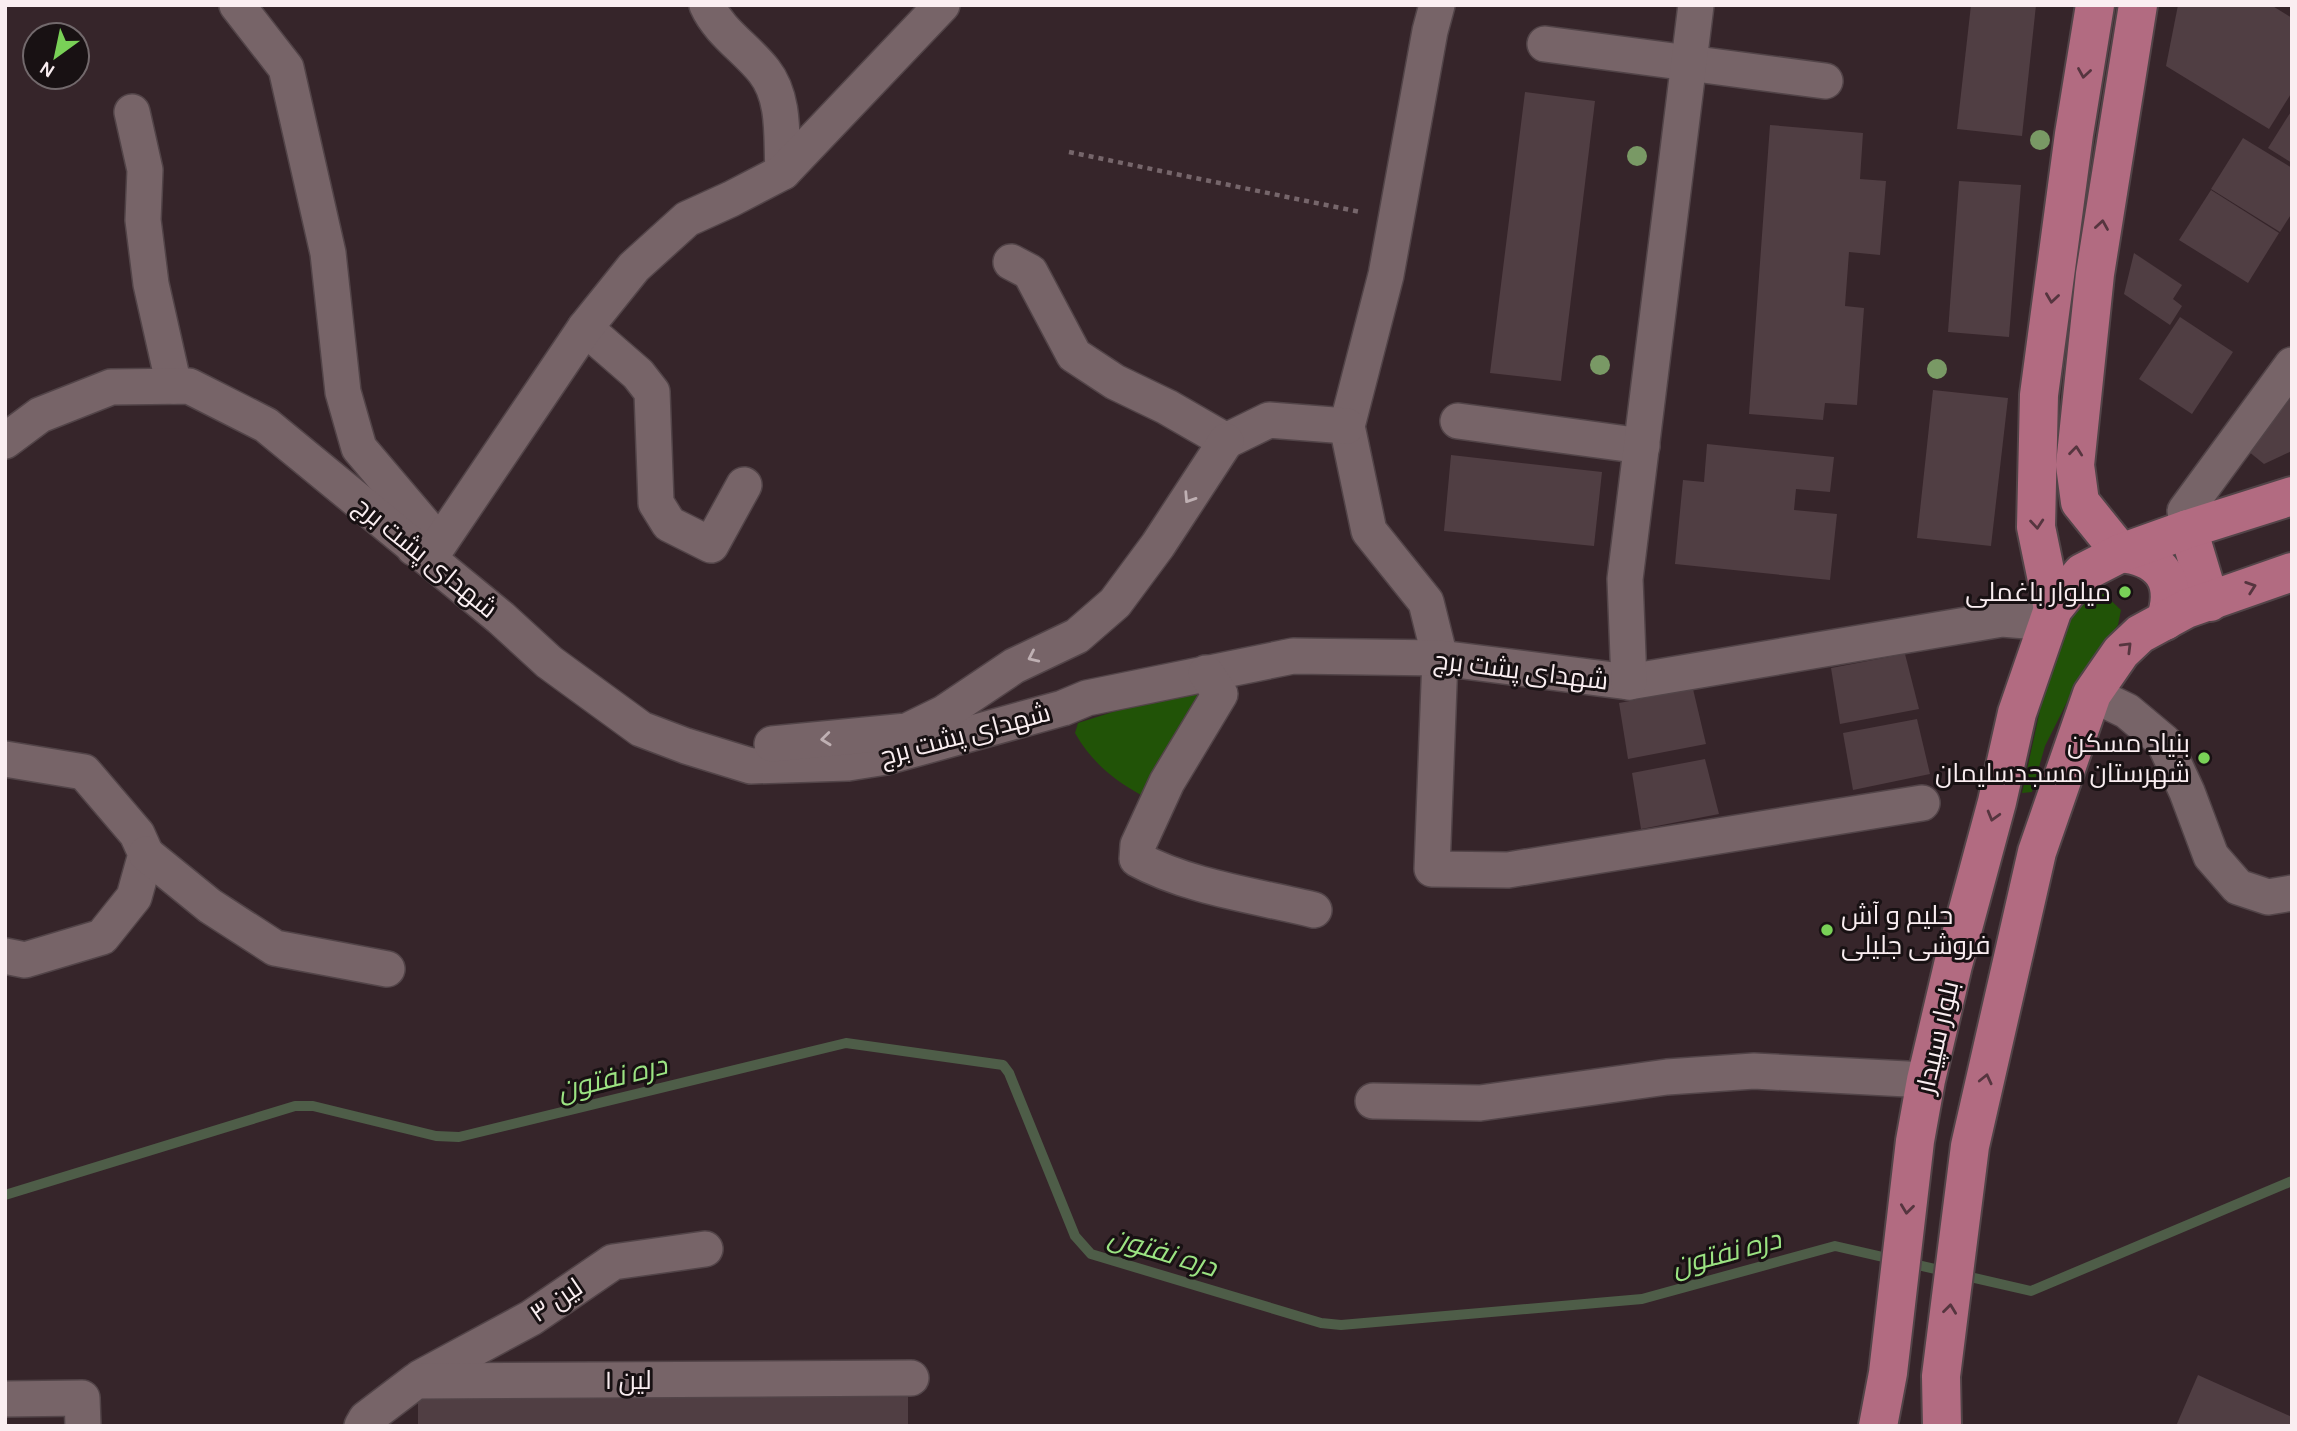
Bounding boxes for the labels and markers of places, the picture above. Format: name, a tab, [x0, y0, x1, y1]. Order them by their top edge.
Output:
place label: میلوار باغملی	[1965, 577, 2111, 608]
marker: میلوار باغملی	[2117, 584, 2133, 600]
place label: بنیاد مسکن شهرستان مسجدسلیمان	[1935, 728, 2190, 789]
marker: بنیاد مسکن شهرستان مسجدسلیمان	[2196, 750, 2212, 766]
place label: حلیم و آش فروشی جلیلی	[1841, 900, 1990, 961]
marker: حلیم و آش فروشی جلیلی	[1819, 922, 1835, 938]

